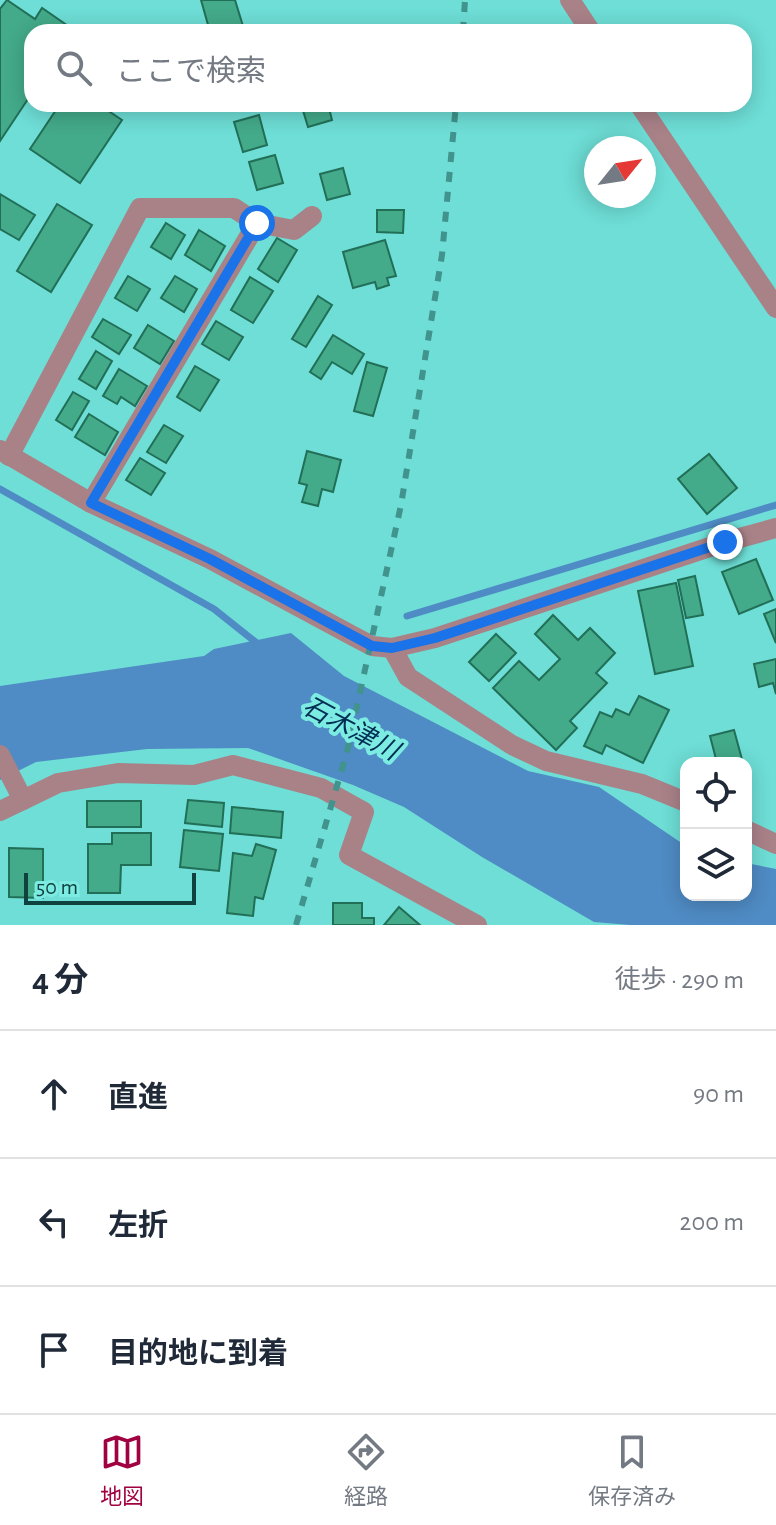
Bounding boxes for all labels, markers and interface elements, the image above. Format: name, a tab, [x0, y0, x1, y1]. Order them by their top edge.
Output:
search box	[24, 24, 752, 112]
icon: search	[52, 46, 96, 90]
text: ここで検索	[116, 57, 266, 87]
north arrow	[584, 136, 656, 208]
route start	[239, 205, 275, 241]
route end	[707, 524, 743, 560]
water label: 石木津川	[299, 692, 406, 766]
map controls	[680, 757, 752, 901]
button: locate	[680, 757, 752, 829]
button: layers	[680, 829, 752, 901]
scale bar	[24, 869, 196, 905]
text: 50 m	[36, 876, 78, 898]
text: 4 分	[32, 964, 88, 998]
text: 徒歩 · 290 m	[615, 967, 744, 993]
icon: ahead	[32, 1072, 76, 1116]
text: 90 m	[693, 1081, 744, 1107]
text: 直進	[108, 1083, 168, 1113]
icon: left	[32, 1200, 76, 1244]
text: 200 m	[680, 1209, 744, 1235]
text: 左折	[108, 1211, 168, 1241]
icon: arrive	[32, 1328, 76, 1372]
text: 目的地に到着	[108, 1339, 288, 1369]
tab: 地図	[100, 1430, 144, 1510]
tab: 経路	[344, 1430, 388, 1510]
tab: 保存済み	[588, 1430, 676, 1510]

